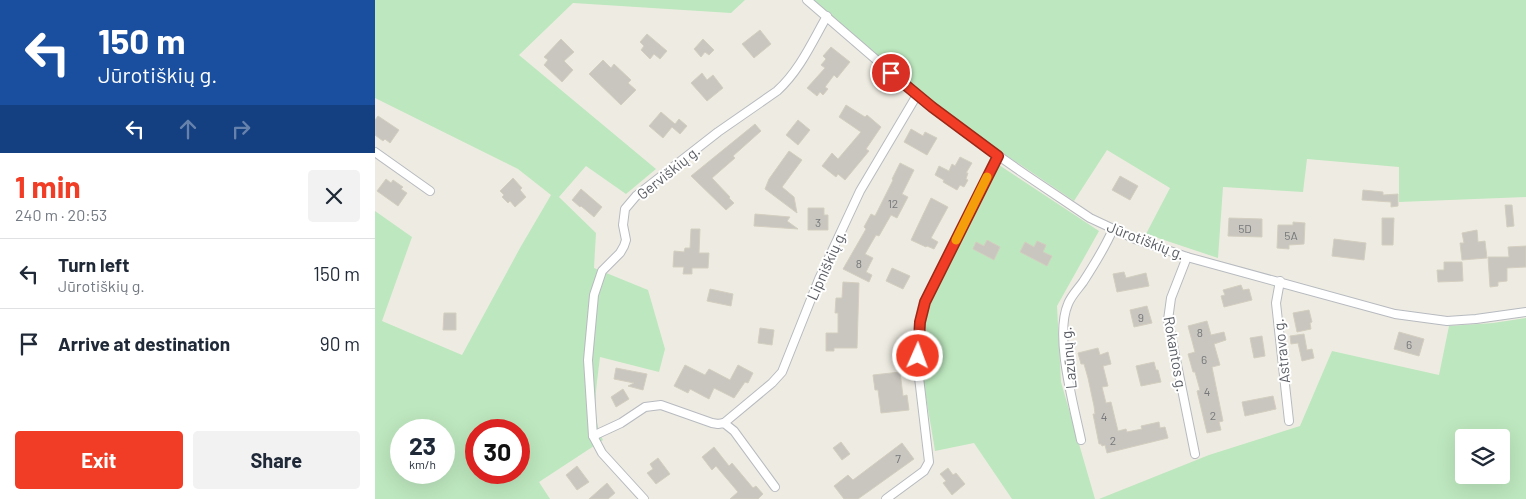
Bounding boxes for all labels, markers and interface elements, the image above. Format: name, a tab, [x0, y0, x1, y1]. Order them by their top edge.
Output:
text: 150 m	[98, 19, 185, 61]
icon: left	[15, 20, 80, 85]
pin	[870, 52, 912, 94]
icon: arrive	[877, 59, 905, 87]
text: Jūrotiškių g.	[98, 61, 217, 87]
icon: left	[121, 115, 149, 143]
icon: ahead	[174, 115, 202, 143]
icon: right	[227, 115, 255, 143]
street label: Gerviškių g.	[633, 141, 703, 203]
text: 1 min	[15, 168, 81, 204]
button: close	[308, 170, 360, 222]
house number: 12	[888, 196, 898, 210]
text: 240 m · 20:53	[15, 205, 107, 224]
house number: 3	[815, 215, 821, 229]
street label: Jūrotiškių g.	[1105, 217, 1187, 263]
house number: 5D	[1238, 221, 1252, 235]
street label: Lipniškių g.	[803, 227, 849, 303]
house number: 5A	[1284, 228, 1298, 242]
text: Turn left	[58, 253, 129, 276]
house number: 8	[856, 256, 862, 270]
icon: left	[15, 260, 43, 288]
text: 150 m	[313, 262, 360, 285]
text: Jūrotiškių g.	[58, 276, 145, 295]
house number: 9	[1138, 310, 1144, 324]
street label: Rokantos g.	[1161, 315, 1191, 393]
street label: Astravo g.	[1269, 318, 1293, 384]
house number: 8	[1197, 325, 1203, 339]
street label: Lazūnų g.	[1056, 326, 1080, 390]
position arrow	[891, 329, 943, 381]
icon: arrive	[15, 330, 43, 358]
text: Arrive at destination	[58, 332, 230, 355]
text: 90 m	[320, 332, 360, 355]
house number: 6	[1406, 337, 1412, 351]
house number: 6	[1201, 352, 1207, 366]
house number: 4	[1204, 384, 1210, 398]
house number: 2	[1210, 408, 1216, 422]
house number: 4	[1101, 409, 1107, 423]
speed limit sign: 30	[465, 419, 530, 484]
map controls	[1455, 429, 1510, 484]
button: layers	[1455, 429, 1510, 484]
text: 23	[409, 430, 436, 460]
button: Exit	[15, 431, 183, 489]
button: Share	[193, 431, 360, 489]
house number: 2	[1110, 433, 1116, 447]
house number: 7	[895, 451, 901, 465]
text: km/h	[409, 457, 436, 471]

